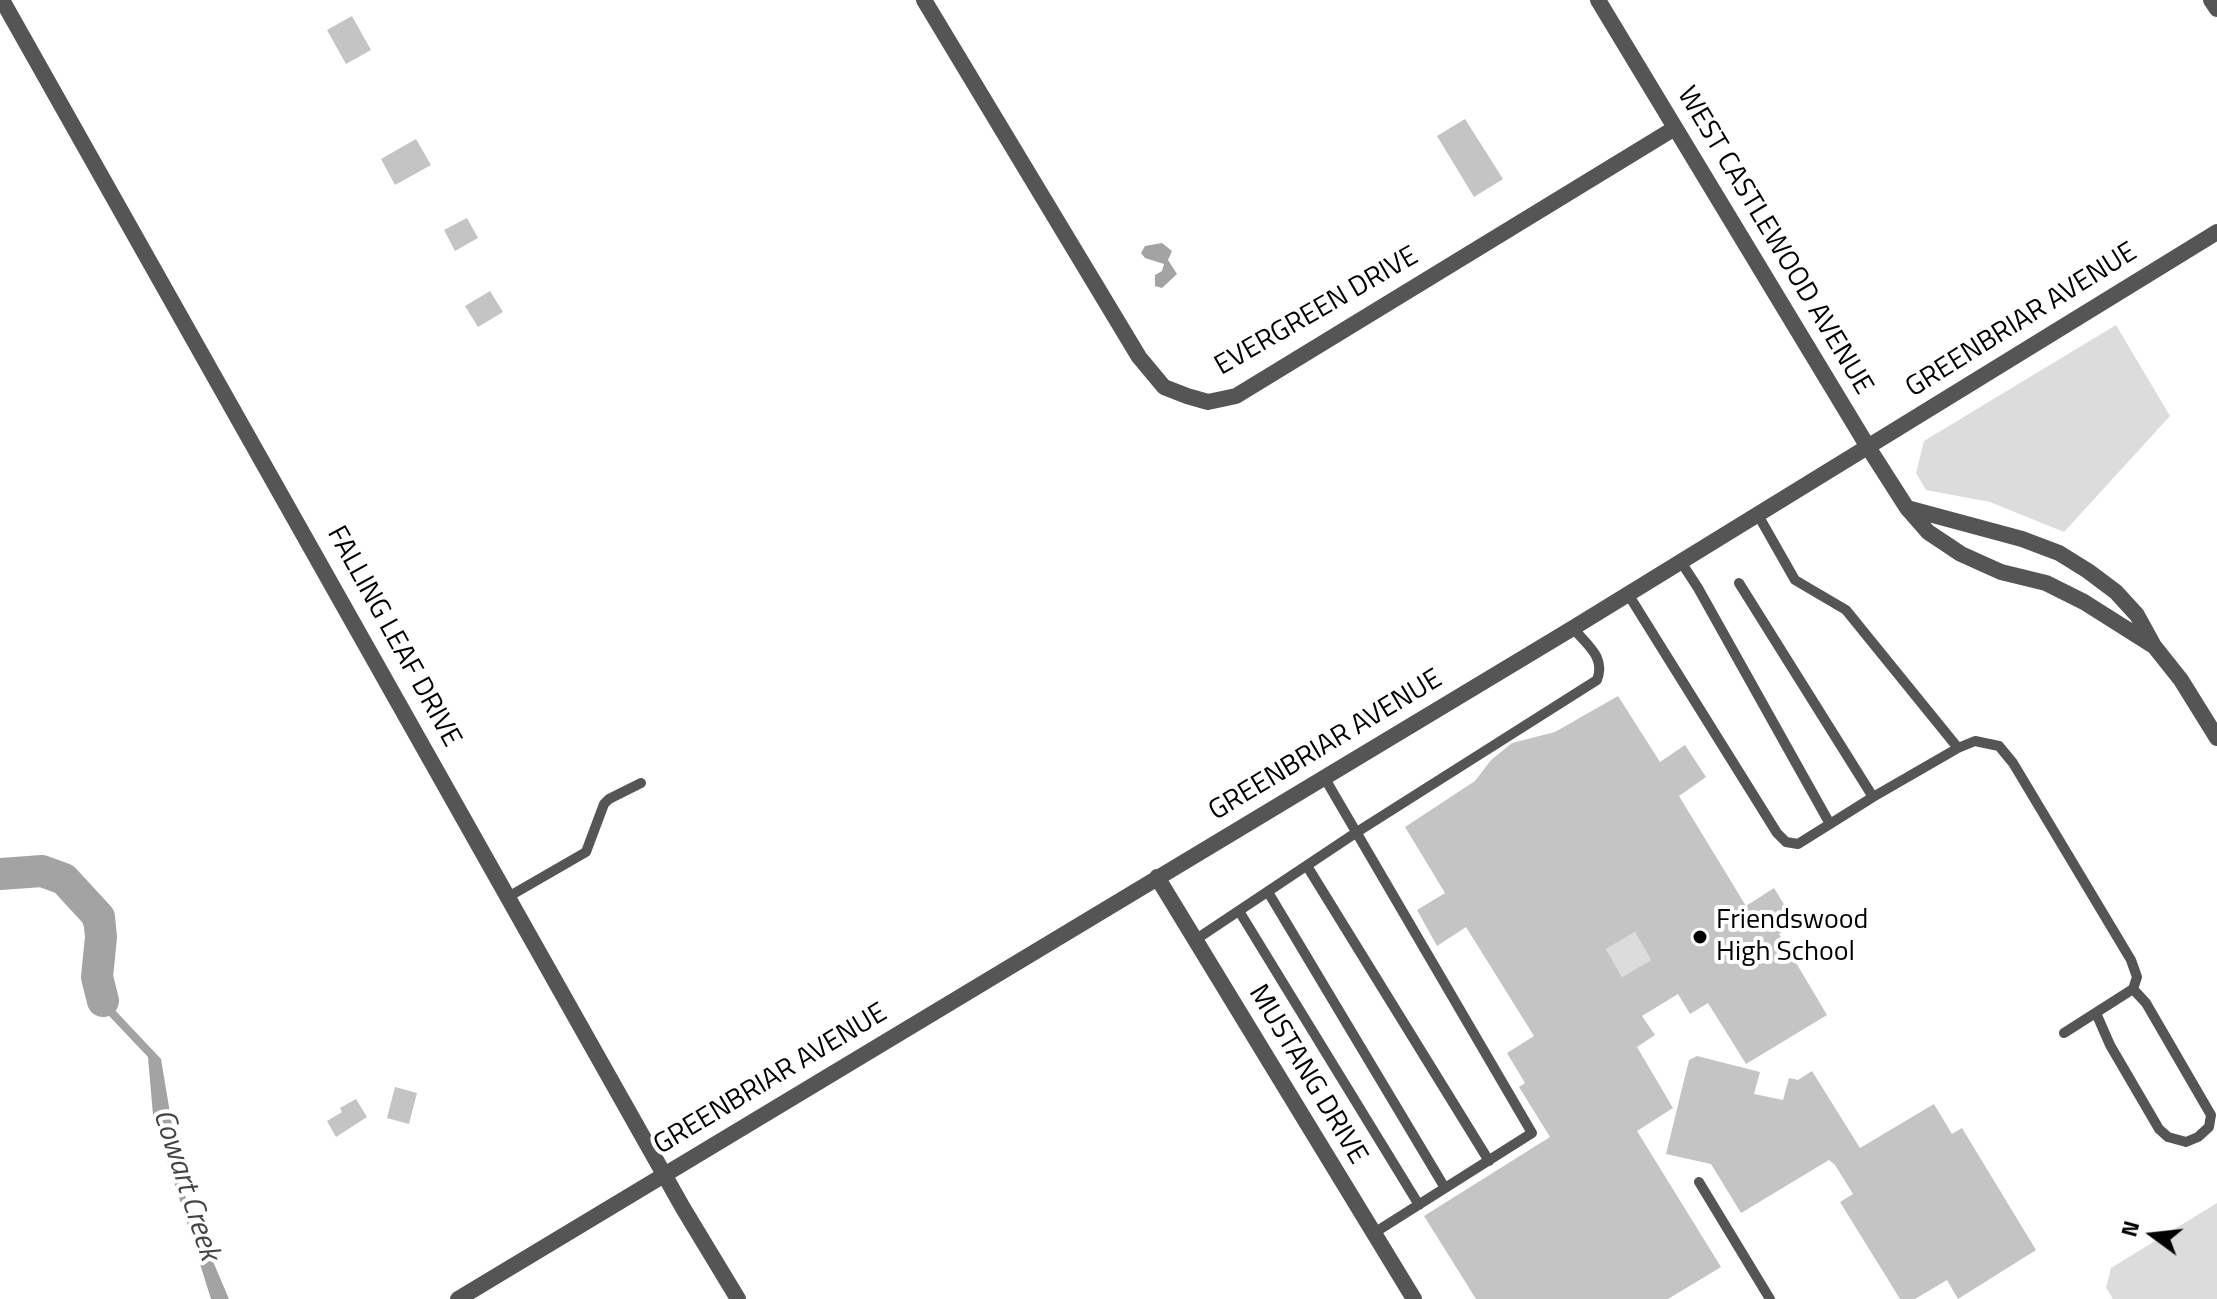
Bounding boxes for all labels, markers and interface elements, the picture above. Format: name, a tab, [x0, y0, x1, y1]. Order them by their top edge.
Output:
street label: WEST CASTLEWOOD AVENUE	[1669, 81, 1879, 401]
street label: GREENBRIAR AVENUE	[1900, 236, 2144, 406]
street label: EVERGREEN DRIVE	[1209, 240, 1425, 384]
street label: FALLING LEAF DRIVE	[318, 521, 468, 753]
street label: GREENBRIAR AVENUE	[1203, 663, 1449, 829]
place label: Friendswood High School	[1716, 904, 1868, 970]
marker: Friendswood High School	[1691, 928, 1709, 946]
street label: MUSTANG DRIVE	[1240, 979, 1374, 1171]
street label: GREENBRIAR AVENUE	[648, 997, 894, 1163]
water label: Cowart Creek	[144, 1105, 226, 1265]
north arrow	[2113, 1195, 2193, 1275]
text: N	[2111, 1217, 2148, 1241]

